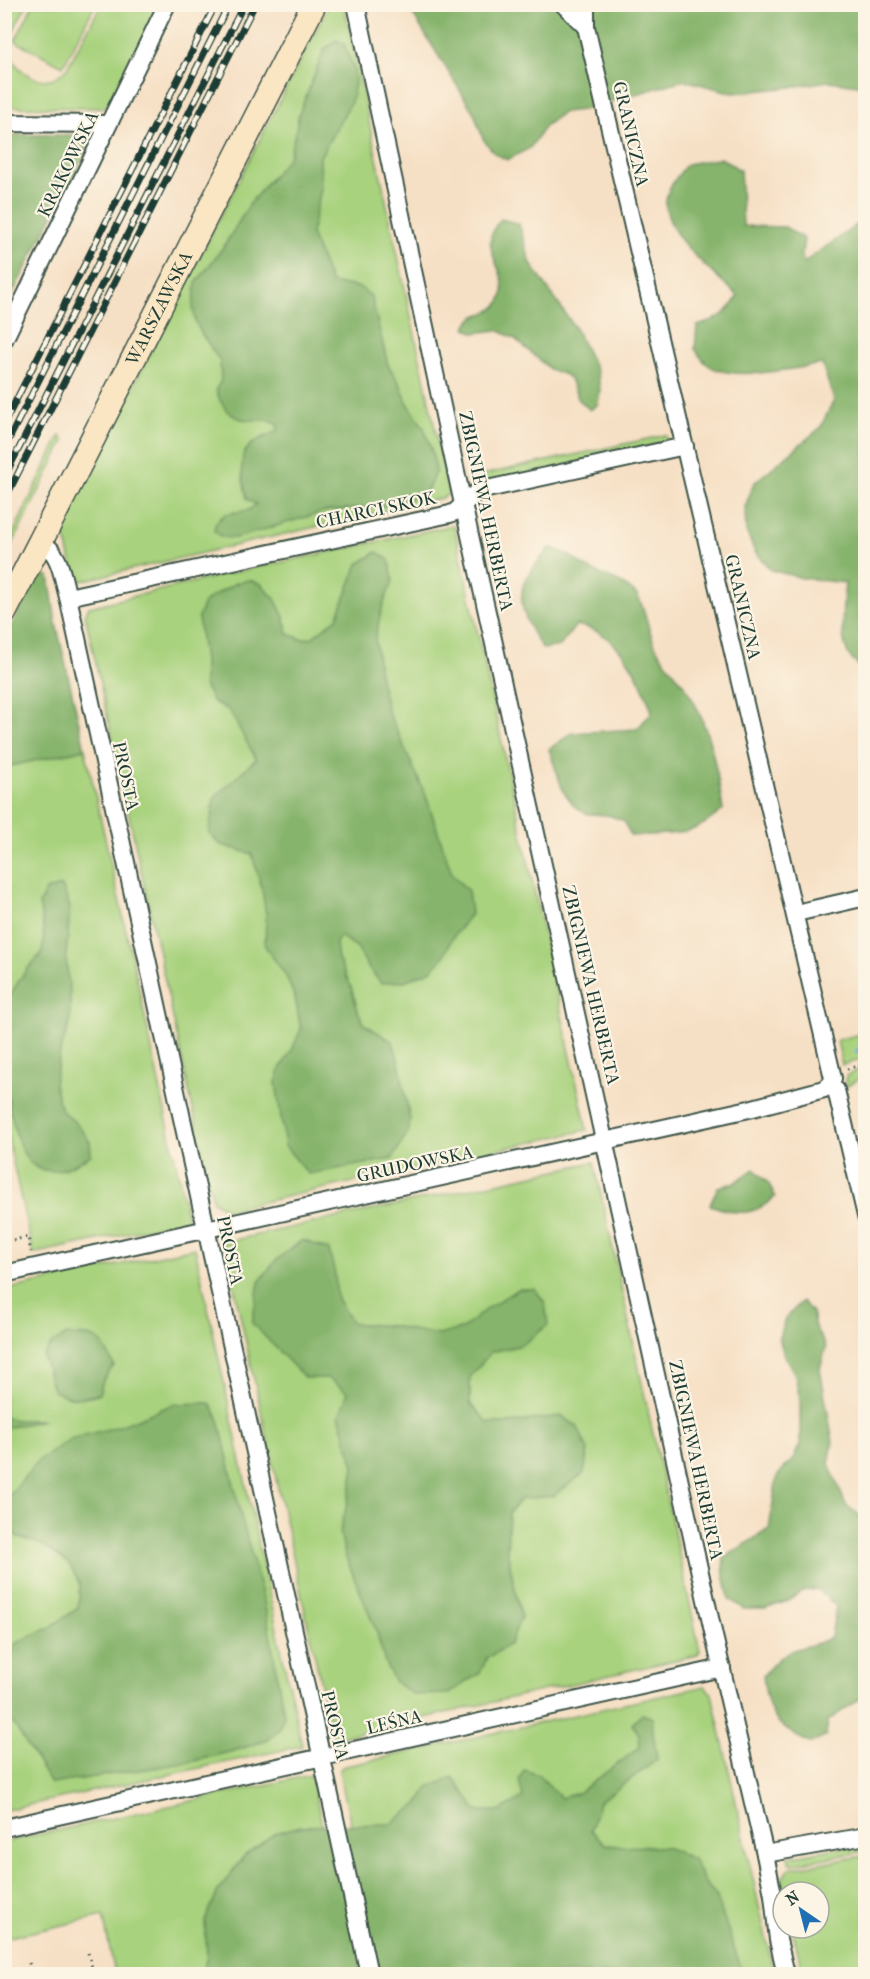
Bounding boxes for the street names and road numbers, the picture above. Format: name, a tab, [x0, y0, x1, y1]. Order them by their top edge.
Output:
street label: GRANICZNA	[608, 79, 653, 189]
street label: KRAKOWSKA	[34, 107, 103, 221]
street label: WARSZAWSKA	[121, 248, 197, 370]
street label: ZBIGNIEWA HERBERTA	[454, 409, 517, 613]
street label: CHARCI SKOK	[314, 487, 439, 533]
street label: GRANICZNA	[720, 552, 765, 662]
street label: PROSTA	[108, 740, 143, 813]
street label: ZBIGNIEWA HERBERTA	[557, 883, 624, 1087]
street label: GRUDOWSKA	[355, 1142, 476, 1187]
street label: PROSTA	[212, 1214, 247, 1287]
street label: ZBIGNIEWA HERBERTA	[664, 1358, 727, 1562]
street label: PROSTA	[316, 1689, 353, 1762]
street label: LEŚNA	[364, 1705, 424, 1739]

